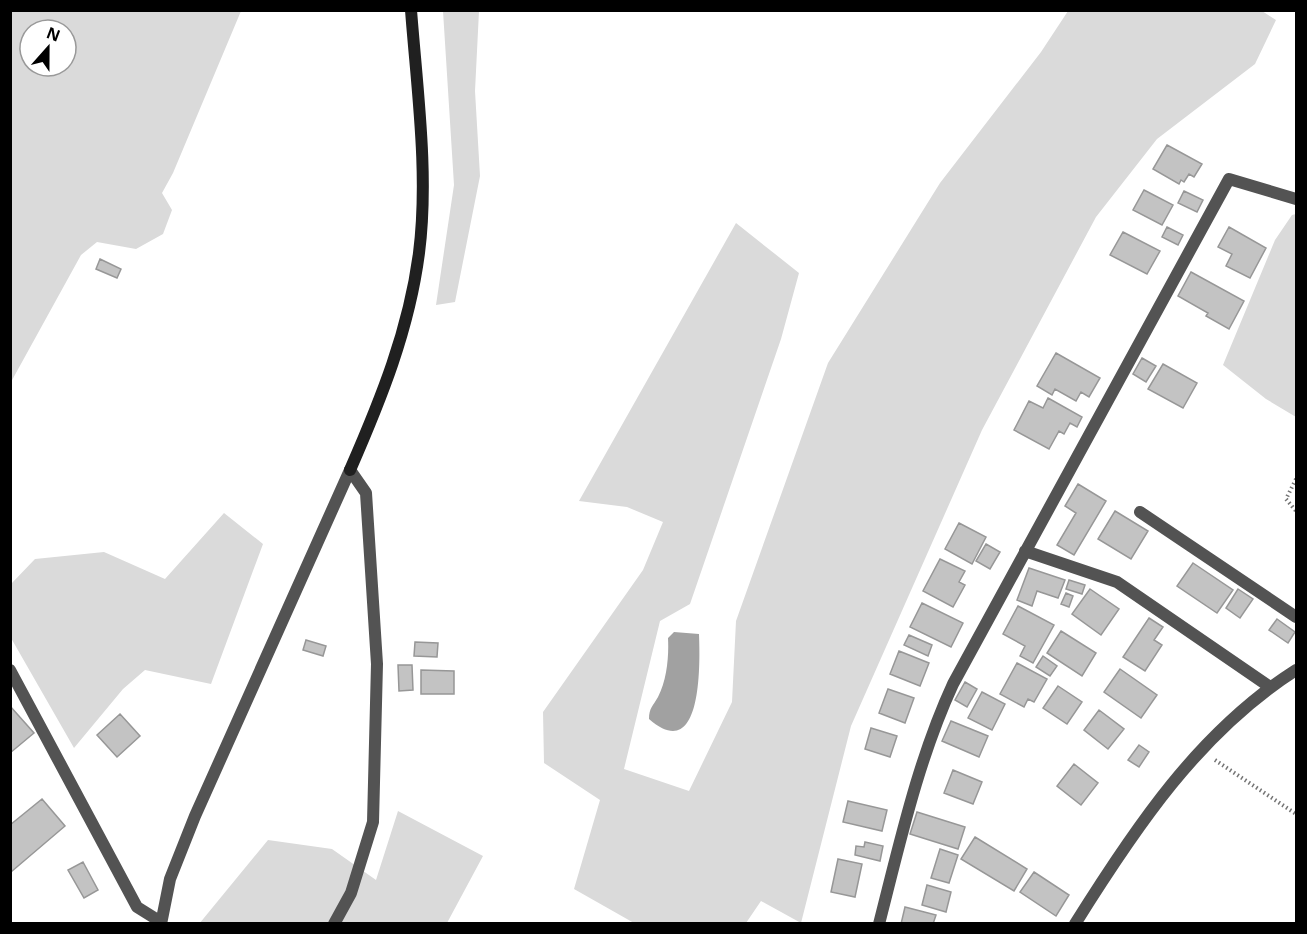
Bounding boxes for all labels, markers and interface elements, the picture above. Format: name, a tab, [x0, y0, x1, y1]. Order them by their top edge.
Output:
north arrow	[18, 18, 78, 78]
text: N	[43, 21, 63, 47]

